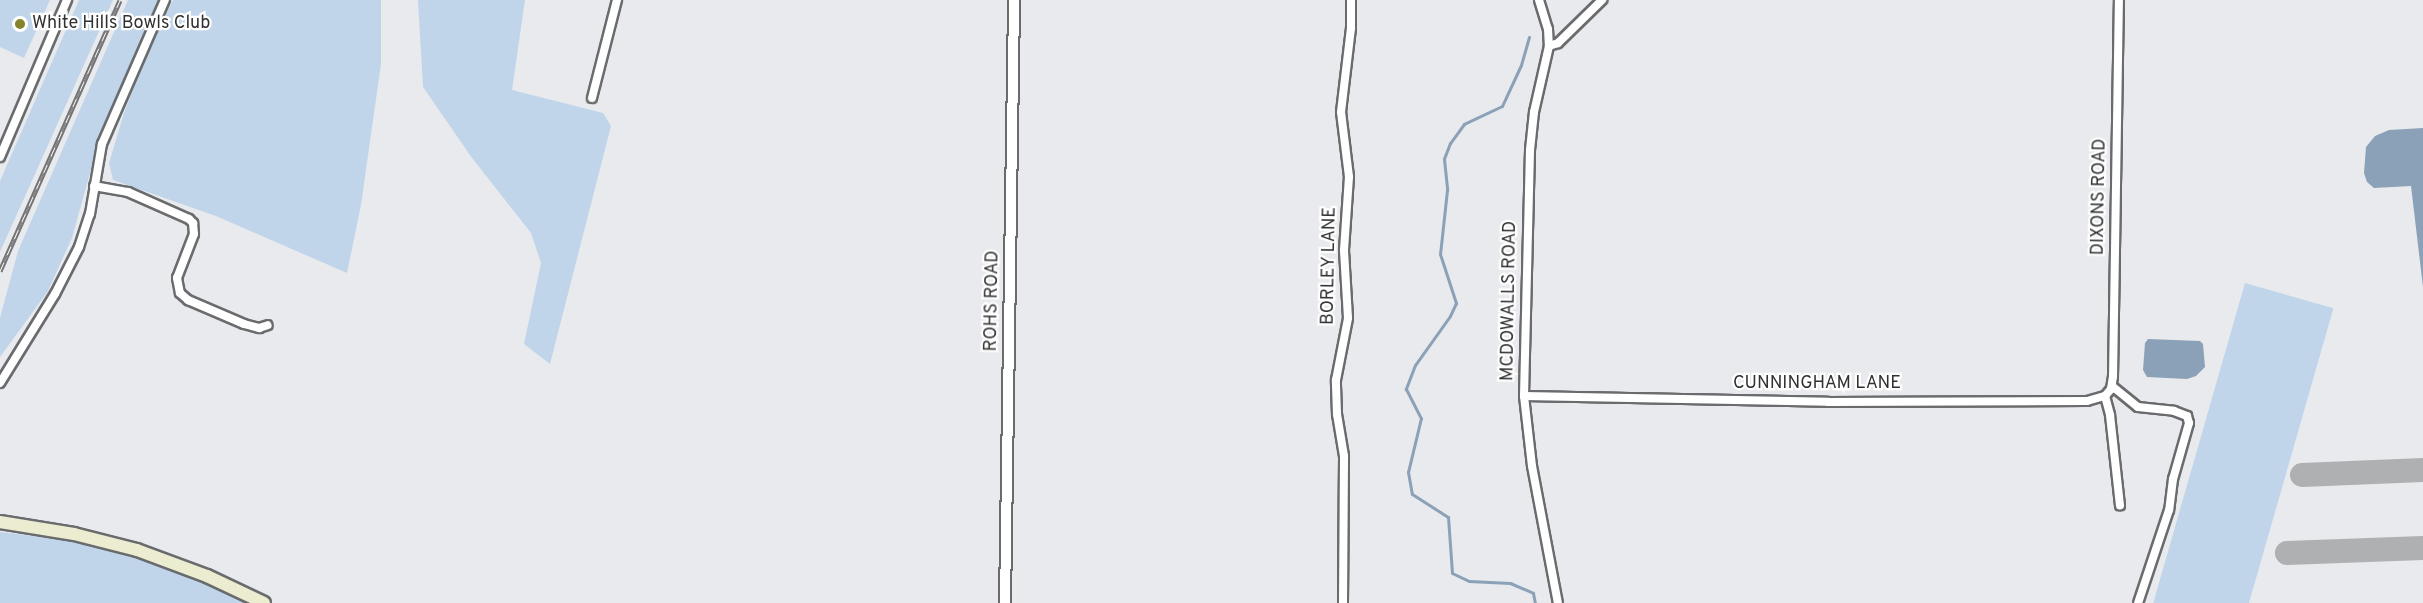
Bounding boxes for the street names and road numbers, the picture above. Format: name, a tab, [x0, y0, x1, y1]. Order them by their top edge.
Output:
street label: DIXONS ROAD	[2088, 138, 2112, 256]
street label: BORLEY LANE	[1318, 206, 1342, 326]
street label: MCDOWALLS ROAD	[1498, 221, 1522, 381]
street label: ROHS ROAD	[981, 250, 1005, 352]
street label: CUNNINGHAM LANE	[1733, 373, 1901, 395]

